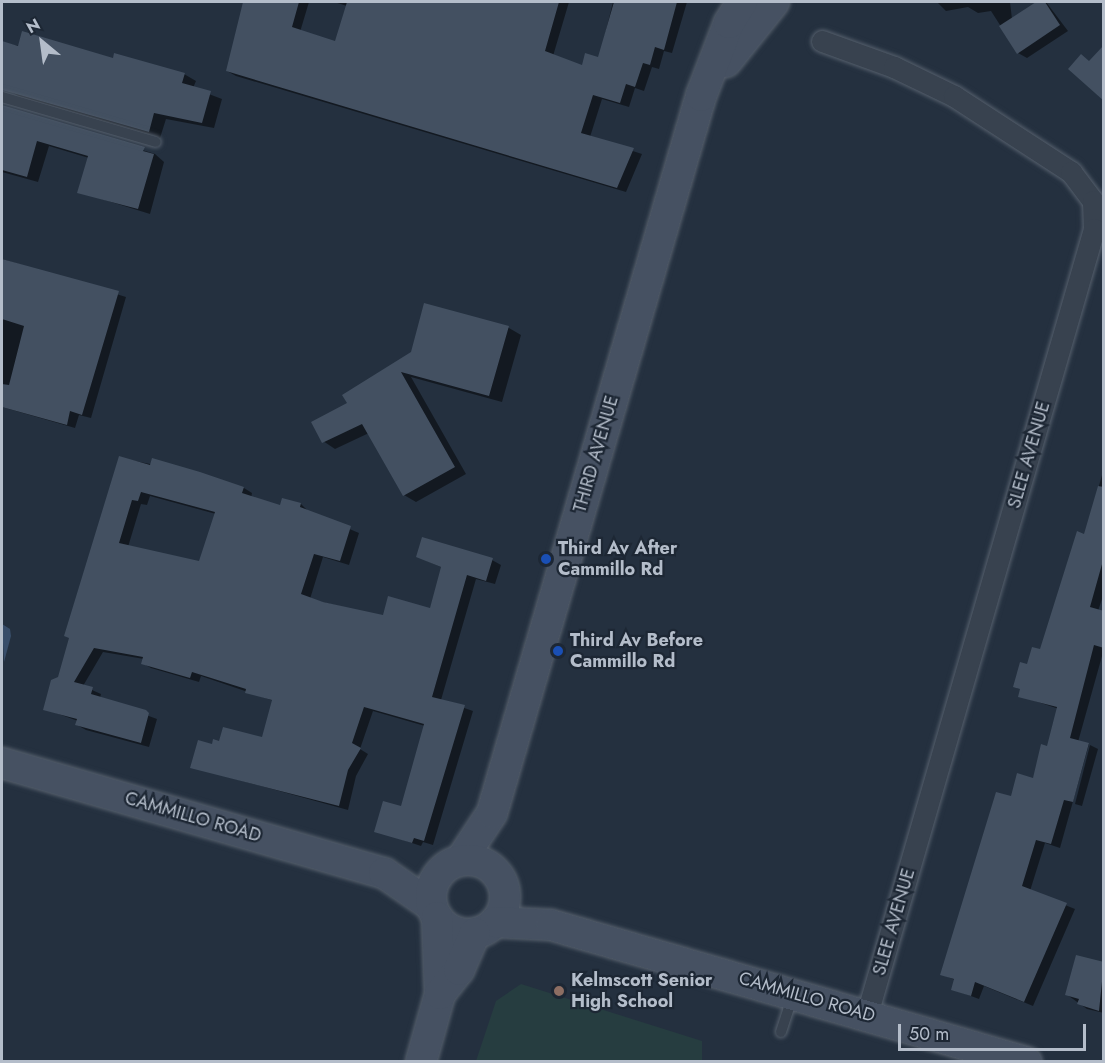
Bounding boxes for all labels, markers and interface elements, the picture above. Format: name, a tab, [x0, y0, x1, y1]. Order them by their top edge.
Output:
north arrow	[12, 12, 72, 72]
text: N	[22, 13, 44, 39]
street label: THIRD AVENUE	[569, 393, 623, 515]
street label: SLEE AVENUE	[1003, 399, 1055, 511]
place label: Third Av After Cammillo Rd	[558, 538, 677, 580]
marker: Third Av After Cammillo Rd	[539, 552, 553, 566]
place label: Third Av Before Cammillo Rd	[570, 630, 703, 672]
marker: Third Av Before Cammillo Rd	[551, 644, 565, 658]
street label: CAMMILLO ROAD	[122, 787, 264, 847]
street label: SLEE AVENUE	[868, 866, 920, 978]
street label: CAMMILLO ROAD	[736, 967, 878, 1027]
place label: Kelmscott Senior High School	[571, 970, 712, 1012]
marker: Kelmscott Senior High School	[552, 984, 566, 998]
scale bar	[901, 1012, 1088, 1050]
text: 50 m	[909, 1021, 949, 1047]

